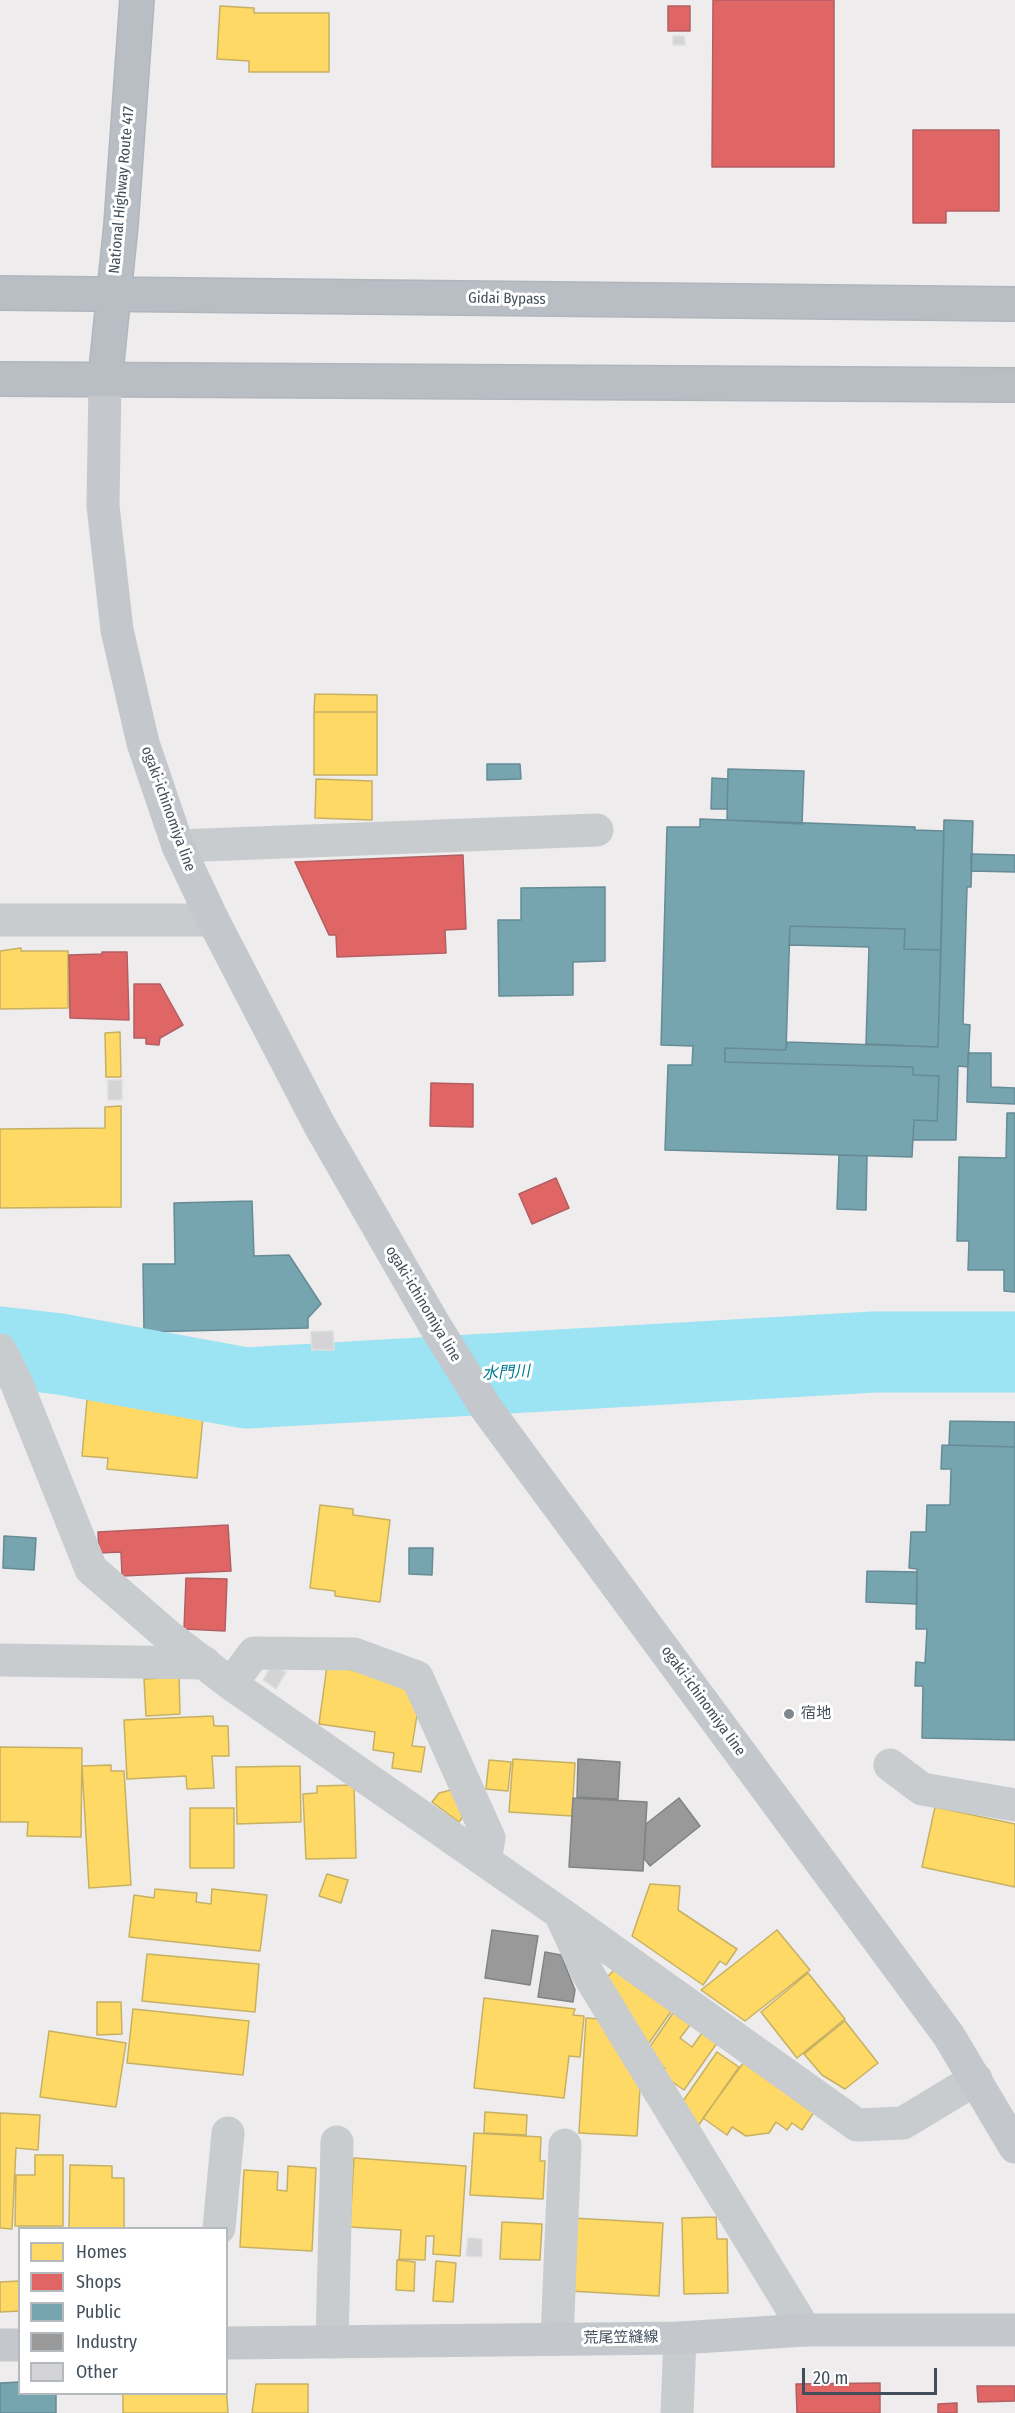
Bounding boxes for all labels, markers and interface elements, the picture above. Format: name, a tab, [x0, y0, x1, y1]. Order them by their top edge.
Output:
street label: National Highway Route 417	[106, 105, 138, 275]
street label: Gidai Bypass	[468, 289, 546, 309]
street label: ogaki-ichinomiya line	[137, 744, 199, 874]
street label: ogaki-ichinomiya line	[381, 1243, 465, 1365]
water label: 水門川	[482, 1362, 530, 1384]
street label: ogaki-ichinomiya line	[657, 1642, 749, 1760]
place label: 宿地	[801, 1705, 831, 1723]
marker: 宿地	[782, 1707, 796, 1721]
legend	[18, 2227, 228, 2395]
text: Homes	[76, 2241, 127, 2263]
text: Shops	[76, 2271, 121, 2293]
text: Public	[76, 2301, 121, 2323]
street label: 荒尾笠縫線	[583, 2328, 659, 2348]
text: Industry	[76, 2331, 137, 2353]
scale bar	[805, 2356, 940, 2394]
text: Other	[76, 2361, 118, 2383]
text: 20 m	[813, 2367, 848, 2389]

